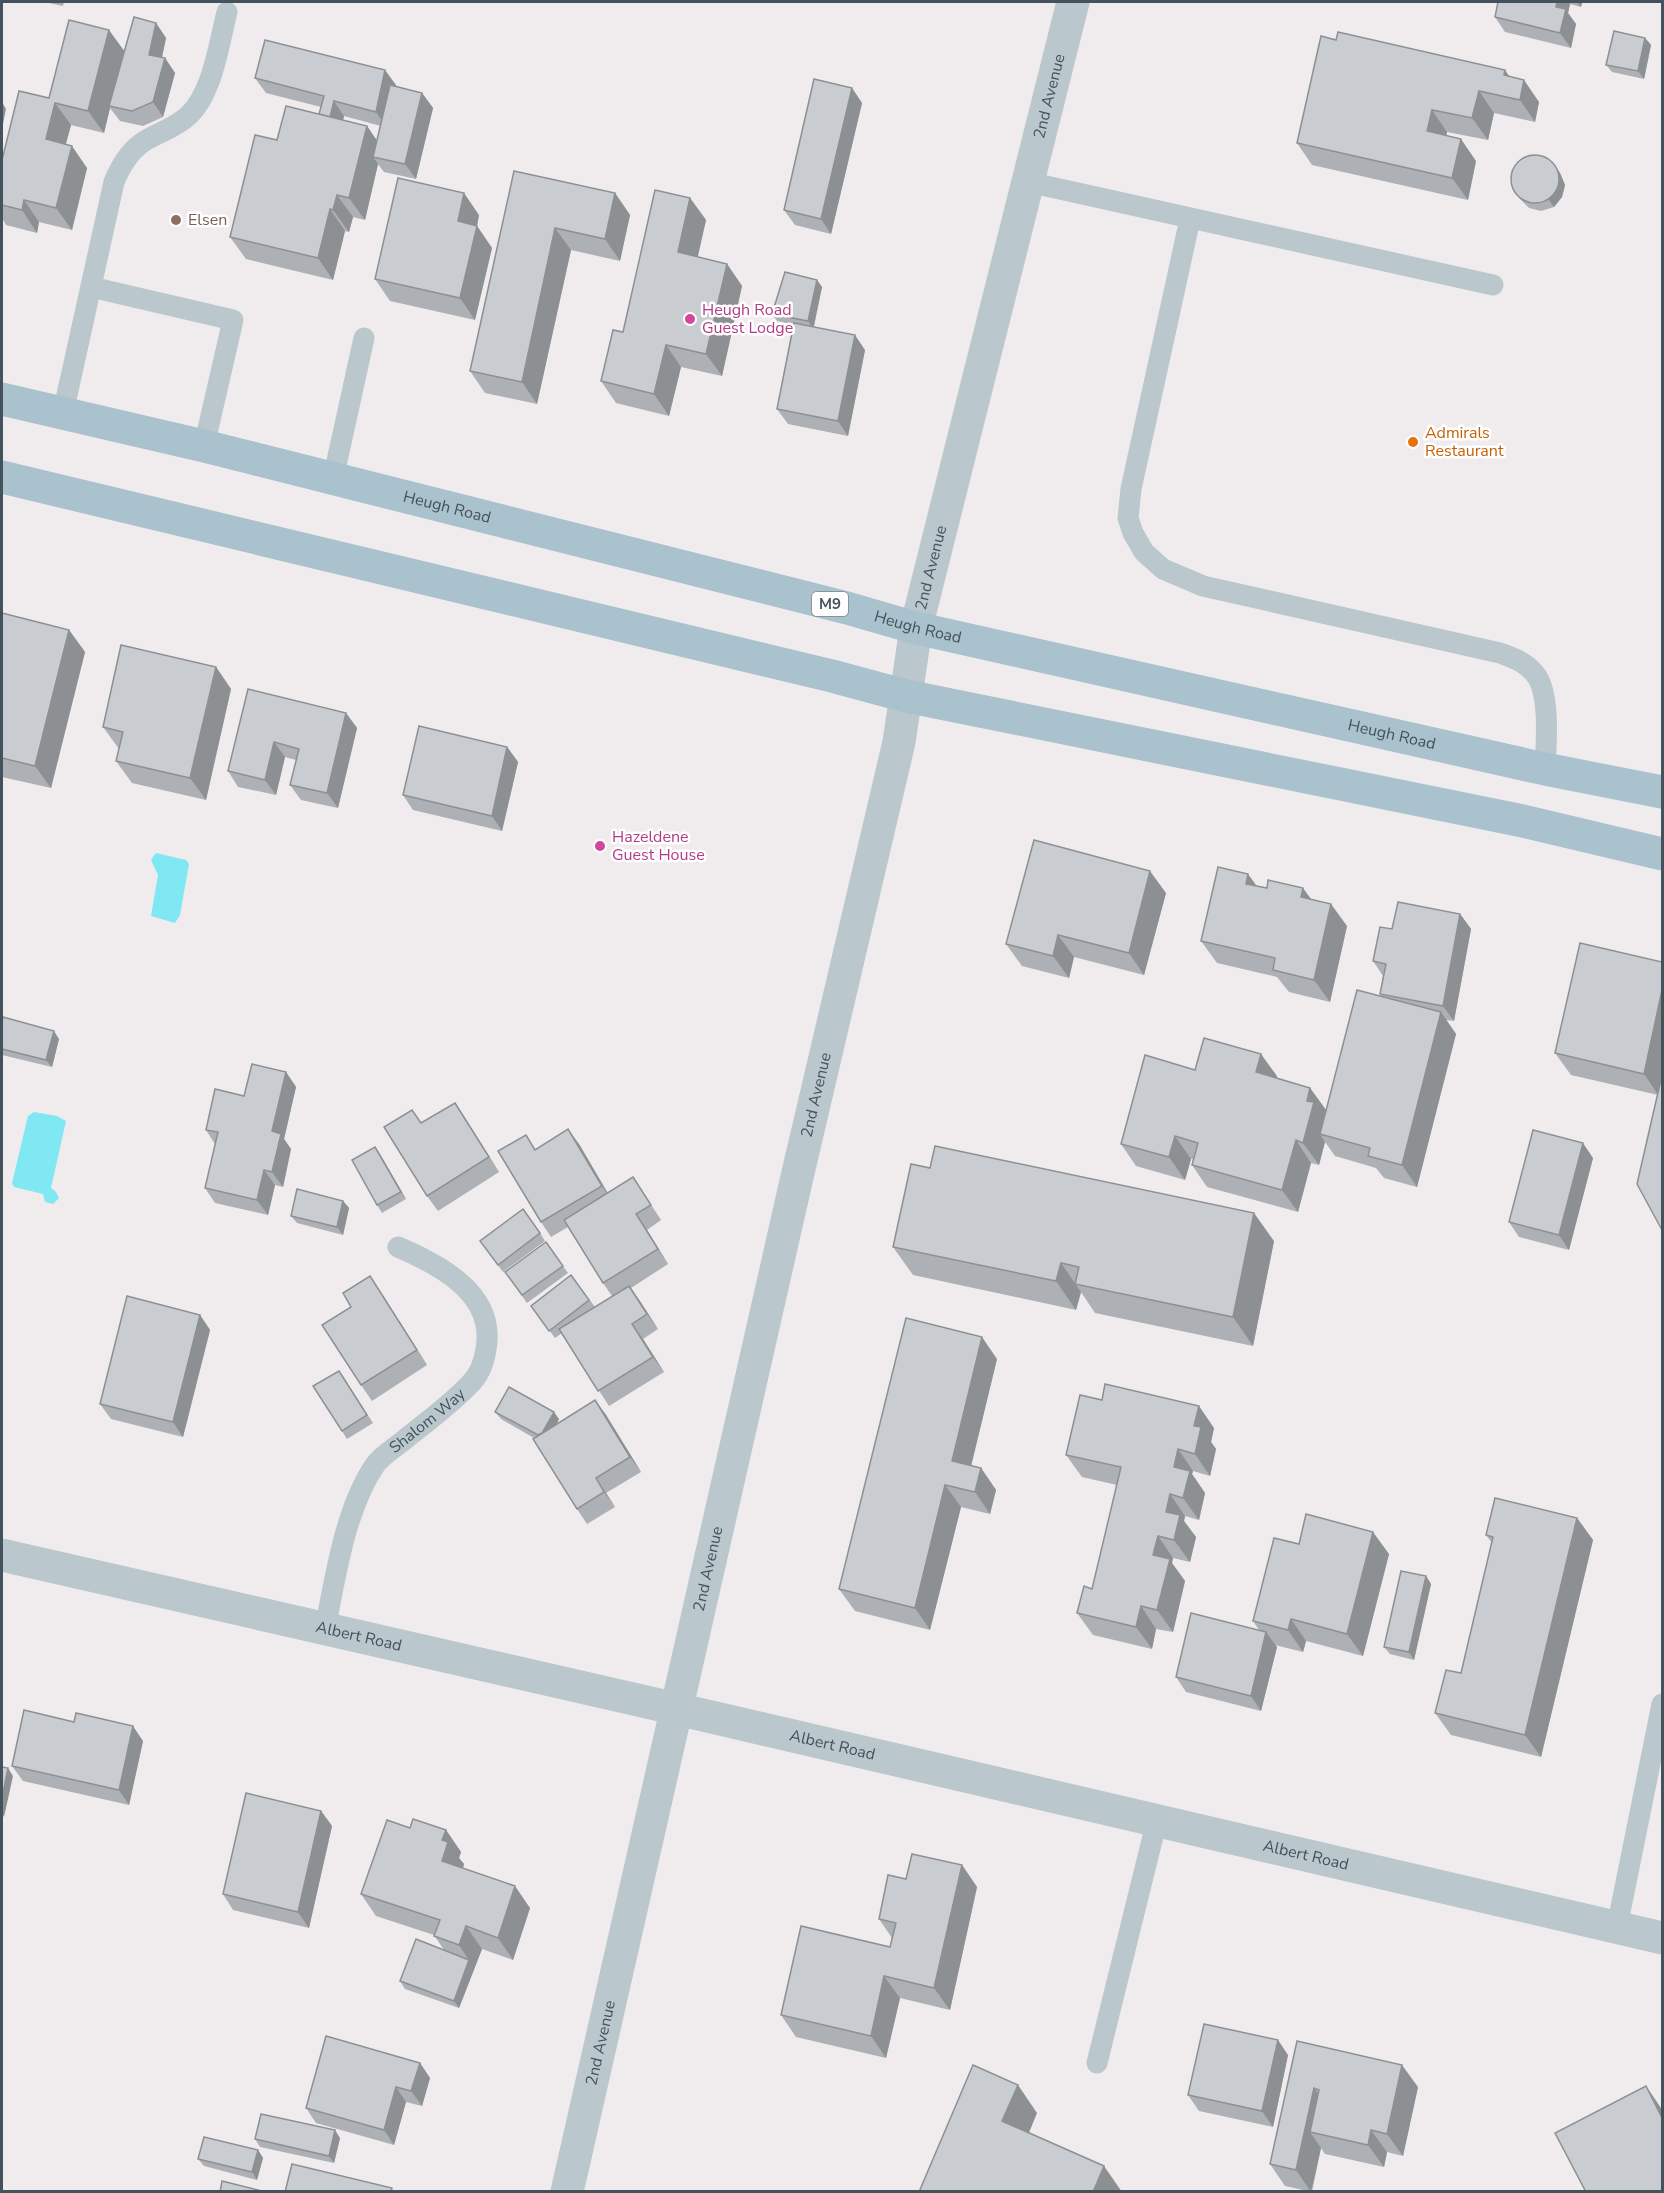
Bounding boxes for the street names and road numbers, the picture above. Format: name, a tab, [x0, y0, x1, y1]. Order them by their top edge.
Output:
street label: 2nd Avenue	[1028, 52, 1071, 141]
street label: Heugh Road	[401, 486, 493, 529]
street label: 2nd Avenue	[910, 523, 952, 612]
road number: M9	[812, 592, 848, 616]
street label: Heugh Road	[872, 605, 964, 649]
street label: Heugh Road	[1346, 714, 1438, 755]
street label: 2nd Avenue	[796, 1050, 837, 1140]
street label: Shalom Way	[385, 1383, 471, 1459]
street label: 2nd Avenue	[688, 1524, 729, 1613]
street label: Albert Road	[314, 1616, 404, 1657]
street label: Albert Road	[787, 1725, 878, 1766]
street label: Albert Road	[1261, 1835, 1351, 1876]
street label: 2nd Avenue	[581, 1998, 621, 2087]

